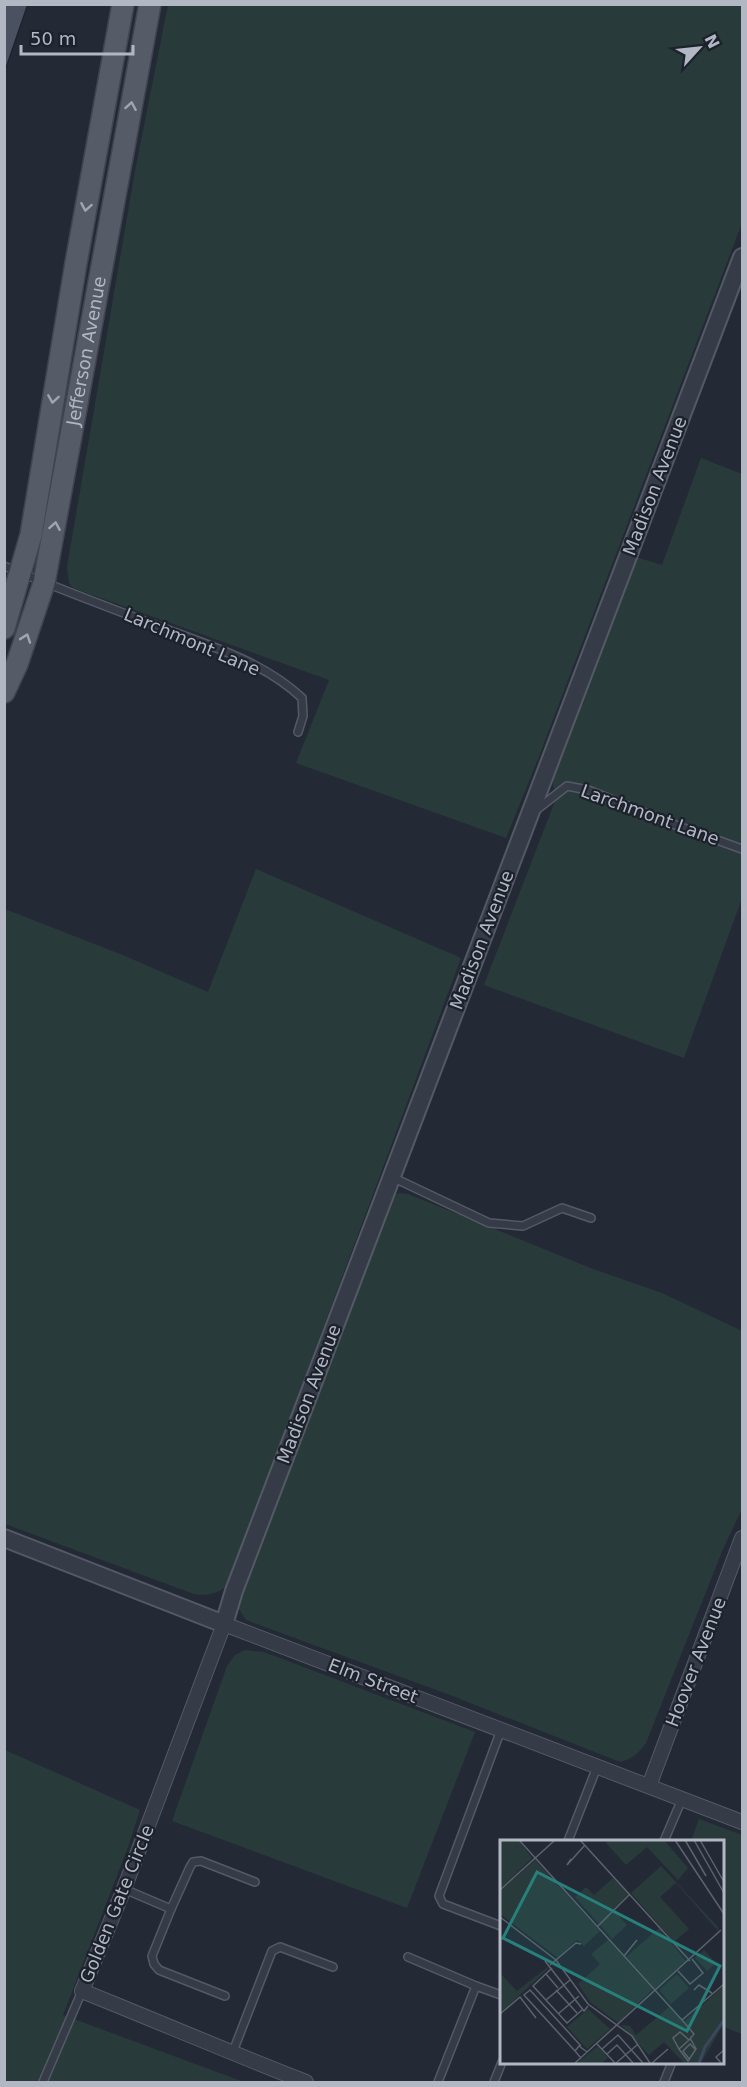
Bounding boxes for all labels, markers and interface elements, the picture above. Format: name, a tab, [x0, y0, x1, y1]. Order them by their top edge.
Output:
scale bar	[21, 18, 134, 56]
north arrow	[669, 18, 729, 78]
text: 50 m	[30, 28, 76, 49]
text: N	[700, 31, 723, 52]
one-way arrow	[124, 102, 137, 112]
one-way arrow	[80, 201, 93, 211]
street label: Jefferson Avenue	[62, 274, 110, 429]
one-way arrow	[48, 394, 60, 404]
street label: Madison Avenue	[618, 413, 691, 558]
one-way arrow	[48, 521, 61, 531]
street label: Larchmont Lane	[121, 603, 263, 680]
one-way arrow	[19, 633, 31, 644]
street label: Larchmont Lane	[578, 780, 722, 849]
street label: Madison Avenue	[445, 867, 518, 1012]
street label: Madison Avenue	[272, 1321, 345, 1466]
street label: Hoover Avenue	[661, 1594, 730, 1730]
street label: Elm Street	[325, 1654, 421, 1707]
street label: Golden Gate Circle	[75, 1822, 158, 1986]
inset map	[500, 1840, 723, 2063]

